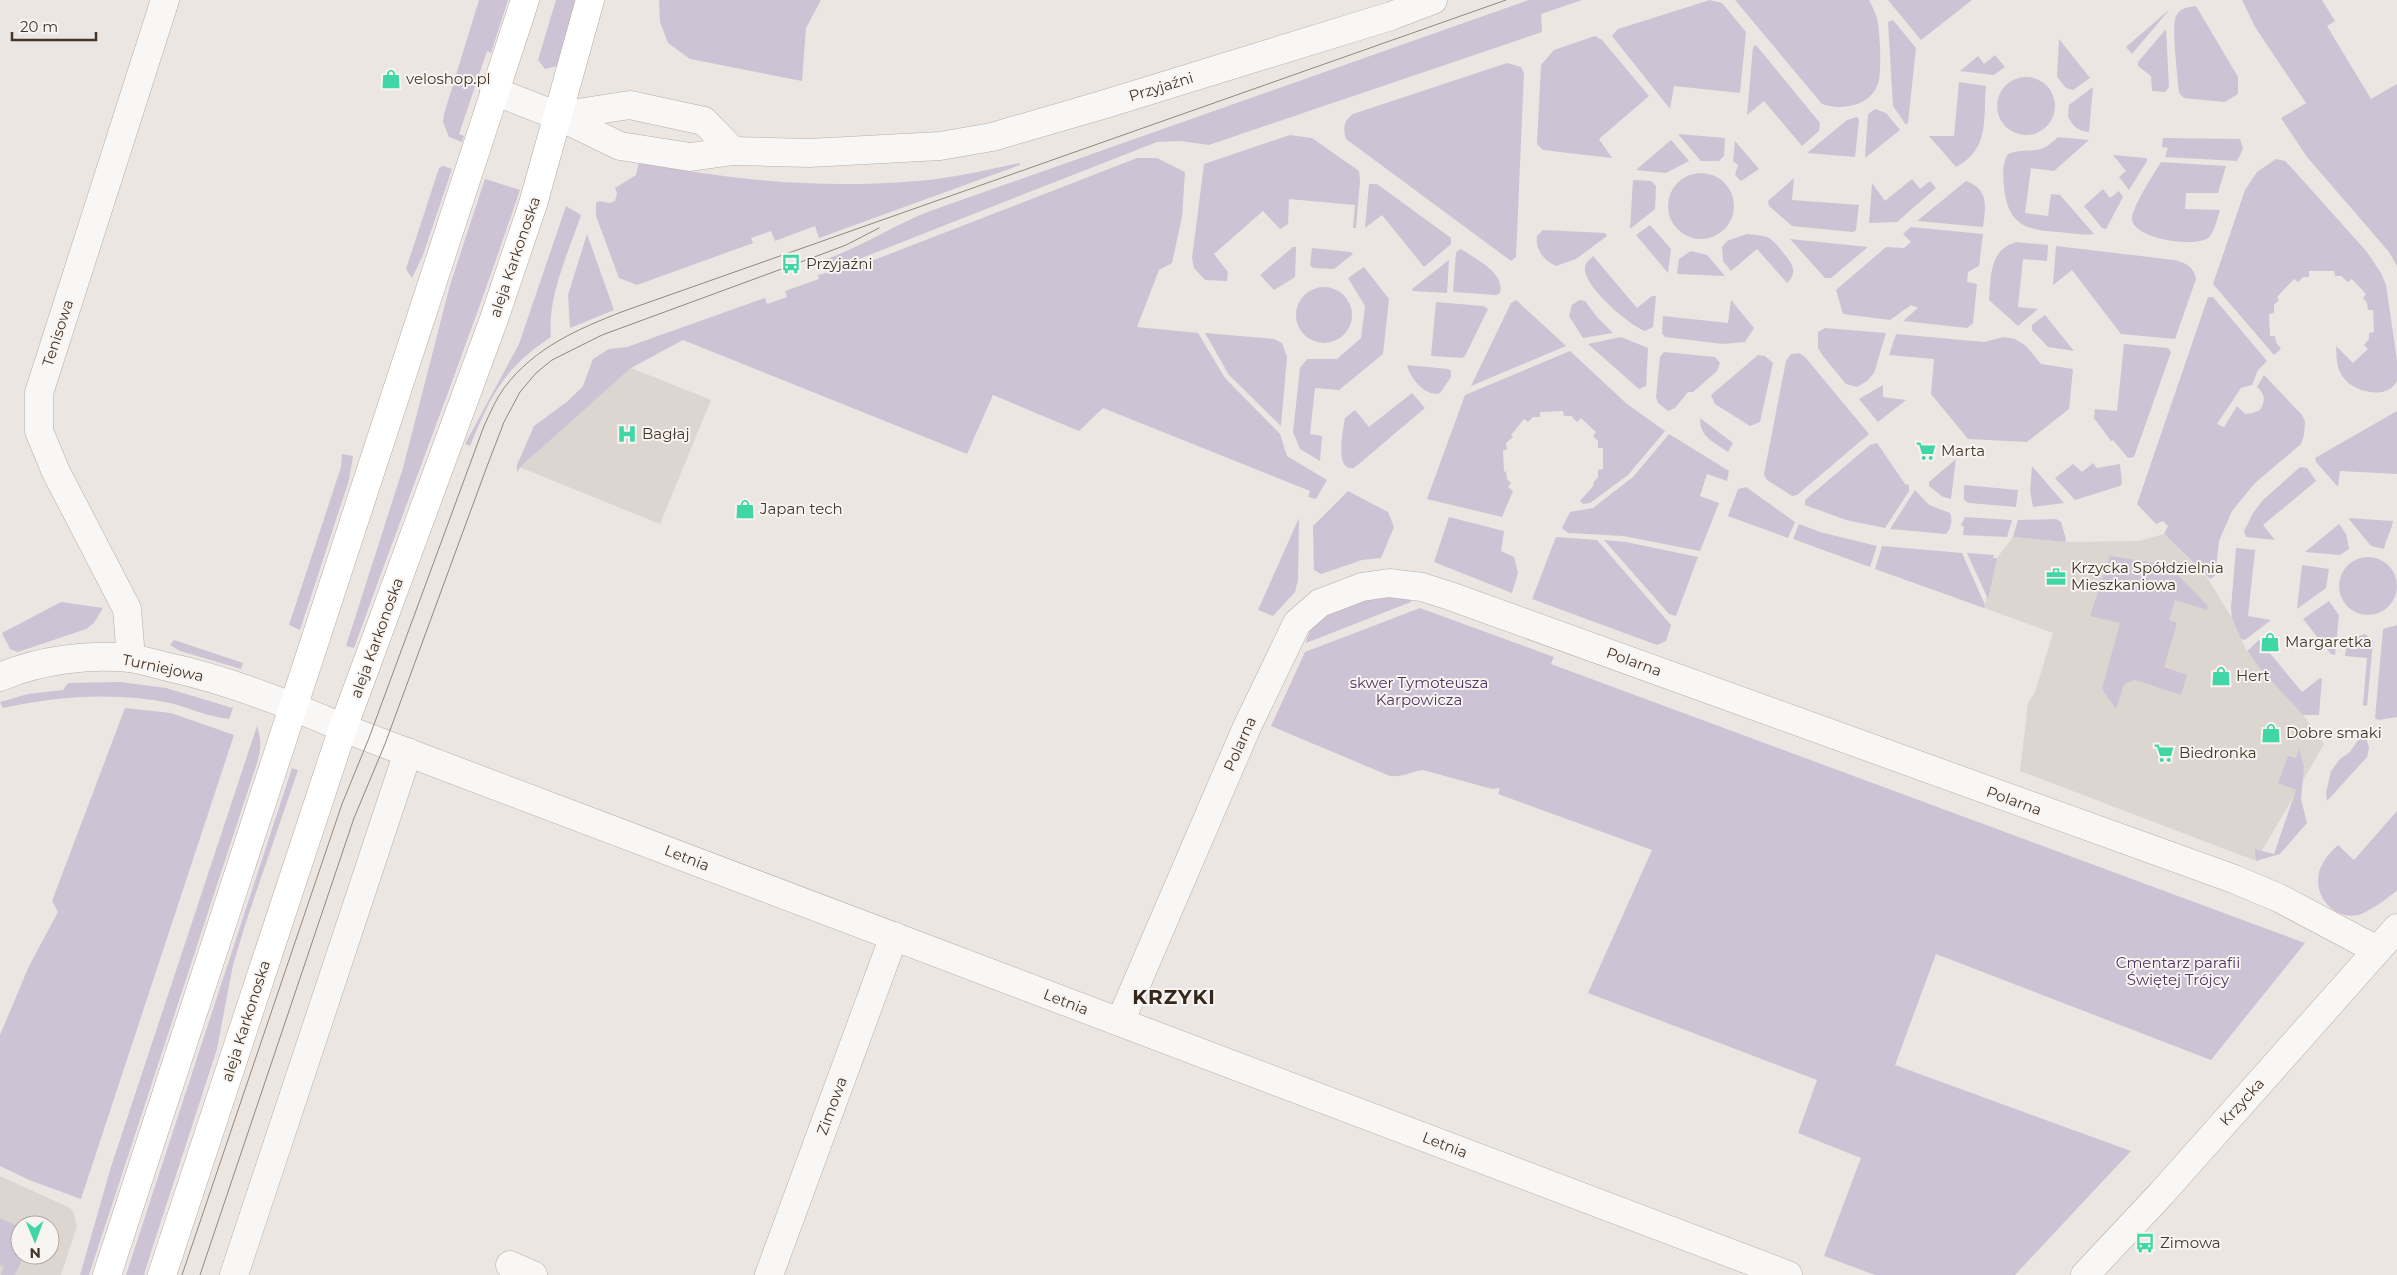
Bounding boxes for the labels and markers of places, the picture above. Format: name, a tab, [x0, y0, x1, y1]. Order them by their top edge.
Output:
shop icon: veloshop.pl	[380, 68, 402, 90]
place label: veloshop.pl	[406, 69, 491, 88]
bus stop icon: Przyjaźni	[780, 253, 802, 275]
place label: Przyjaźni	[806, 254, 872, 273]
hospital icon: Bagłaj	[616, 423, 638, 445]
place label: Bagłaj	[642, 424, 690, 443]
supermarket icon: Marta	[1915, 440, 1937, 462]
place label: Marta	[1941, 441, 1985, 460]
shop icon: Japan tech	[734, 498, 756, 520]
place label: Japan tech	[759, 499, 843, 518]
place label: Krzycka Spółdzielnia Mieszkaniowa	[2071, 558, 2224, 594]
office icon: Krzycka Spółdzielnia Mieszkaniowa	[2045, 566, 2067, 588]
shop icon: Margaretka	[2259, 631, 2281, 653]
place label: Margaretka	[2285, 632, 2372, 651]
shop icon: Hert	[2210, 665, 2232, 687]
place label: Hert	[2236, 666, 2270, 685]
shop icon: Dobre smaki	[2260, 722, 2282, 744]
place label: Dobre smaki	[2286, 723, 2382, 742]
supermarket icon: Biedronka	[2153, 742, 2175, 764]
place label: Biedronka	[2179, 743, 2257, 762]
bus stop icon: Zimowa	[2134, 1232, 2156, 1254]
place label: Zimowa	[2160, 1233, 2221, 1252]

